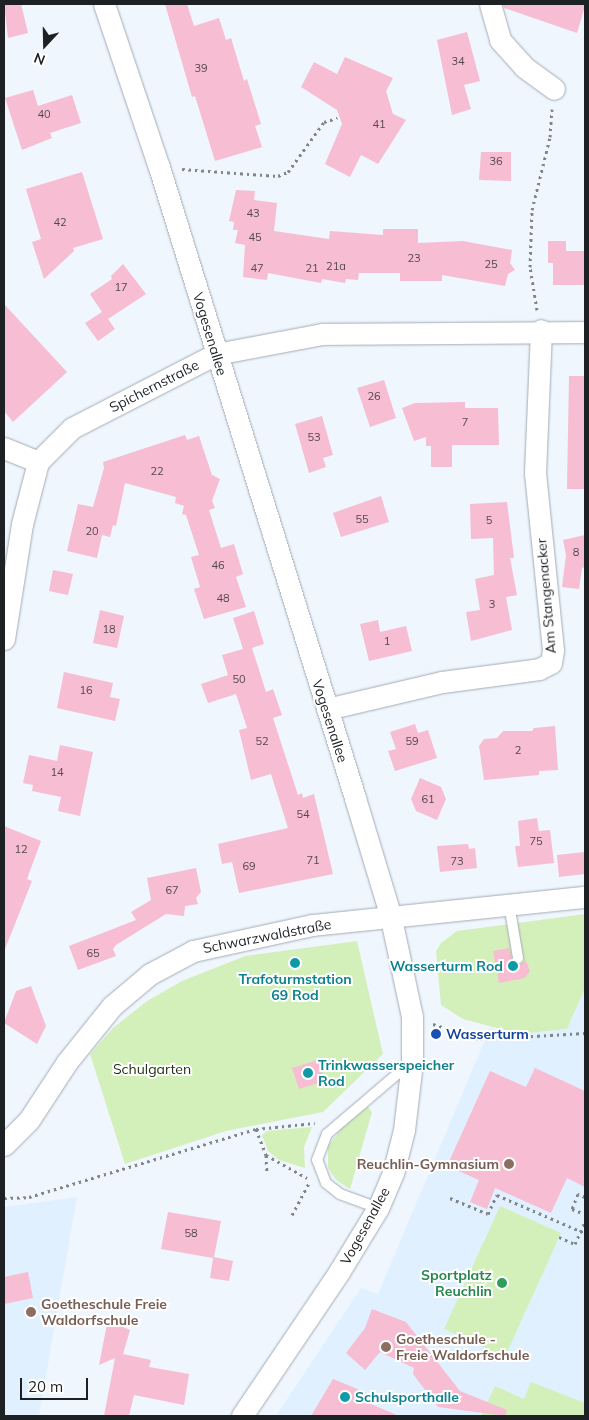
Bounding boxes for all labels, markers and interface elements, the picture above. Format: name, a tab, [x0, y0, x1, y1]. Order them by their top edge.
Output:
north arrow	[20, 20, 70, 70]
text: N	[31, 49, 48, 69]
house number: 34	[451, 54, 465, 68]
house number: 39	[194, 61, 208, 75]
house number: 40	[37, 107, 51, 121]
house number: 41	[372, 117, 386, 131]
house number: 36	[489, 154, 503, 168]
house number: 43	[246, 206, 260, 220]
house number: 42	[53, 215, 67, 229]
house number: 45	[248, 230, 262, 244]
house number: 23	[407, 251, 421, 265]
house number: 25	[484, 257, 498, 271]
house number: 21a	[326, 259, 346, 273]
house number: 47	[250, 261, 264, 275]
house number: 21	[305, 261, 319, 275]
house number: 17	[114, 280, 128, 294]
street label: Vogesenallee	[189, 290, 231, 378]
street label: Spichernstraße	[106, 356, 202, 416]
house number: 26	[367, 389, 381, 403]
house number: 7	[462, 415, 468, 429]
house number: 53	[307, 430, 321, 444]
house number: 22	[150, 464, 164, 478]
house number: 55	[355, 512, 369, 526]
house number: 5	[486, 513, 492, 527]
house number: 20	[85, 524, 99, 538]
street label: Am Stangenacker	[533, 538, 559, 654]
house number: 8	[573, 545, 579, 559]
house number: 46	[211, 558, 225, 572]
house number: 48	[216, 591, 230, 605]
house number: 3	[489, 597, 495, 611]
house number: 18	[102, 622, 116, 636]
house number: 1	[384, 634, 390, 648]
house number: 50	[232, 672, 246, 686]
street label: Vogesenallee	[309, 677, 351, 765]
house number: 16	[79, 683, 93, 697]
house number: 52	[255, 734, 269, 748]
house number: 59	[405, 734, 419, 748]
house number: 2	[515, 743, 521, 757]
house number: 14	[50, 765, 64, 779]
house number: 61	[421, 792, 435, 806]
house number: 54	[296, 807, 310, 821]
house number: 75	[529, 834, 543, 848]
house number: 12	[14, 842, 28, 856]
house number: 71	[306, 853, 320, 867]
house number: 73	[450, 854, 464, 868]
house number: 69	[242, 859, 256, 873]
house number: 67	[165, 883, 179, 897]
street label: Schwarzwaldstraße	[201, 915, 333, 957]
house number: 65	[86, 946, 100, 960]
marker: Trafoturmstation 69 Rod	[289, 957, 301, 969]
place label: Wasserturm Rod	[390, 958, 503, 974]
marker: Wasserturm Rod	[507, 960, 519, 972]
place label: Trafoturmstation 69 Rod	[238, 971, 352, 1004]
place label: Wasserturm	[446, 1026, 529, 1042]
marker: Wasserturm	[430, 1028, 442, 1040]
place label: Trinkwasserspeicher Rod	[318, 1057, 454, 1090]
park label: Schulgarten	[113, 1061, 191, 1077]
marker: Trinkwasserspeicher Rod	[302, 1067, 314, 1079]
place label: Reuchlin-Gymnasium	[357, 1156, 499, 1172]
marker: Reuchlin-Gymnasium	[503, 1158, 515, 1170]
street label: Vogesenallee	[337, 1184, 393, 1268]
house number: 58	[184, 1226, 198, 1240]
place label: Sportplatz Reuchlin	[421, 1267, 492, 1300]
marker: Sportplatz Reuchlin	[496, 1277, 508, 1289]
place label: Goetheschule Freie Waldorfschule	[41, 1296, 167, 1328]
marker: Goetheschule Freie Waldorfschule	[25, 1306, 37, 1318]
place label: Goetheschule - Freie Waldorfschule	[396, 1331, 529, 1364]
marker: Goetheschule - Freie Waldorfschule	[380, 1341, 392, 1353]
scale bar	[22, 1368, 90, 1400]
text: 20 m	[28, 1377, 63, 1396]
place label: Schulsporthalle	[355, 1389, 459, 1405]
marker: Schulsporthalle	[339, 1391, 351, 1403]

